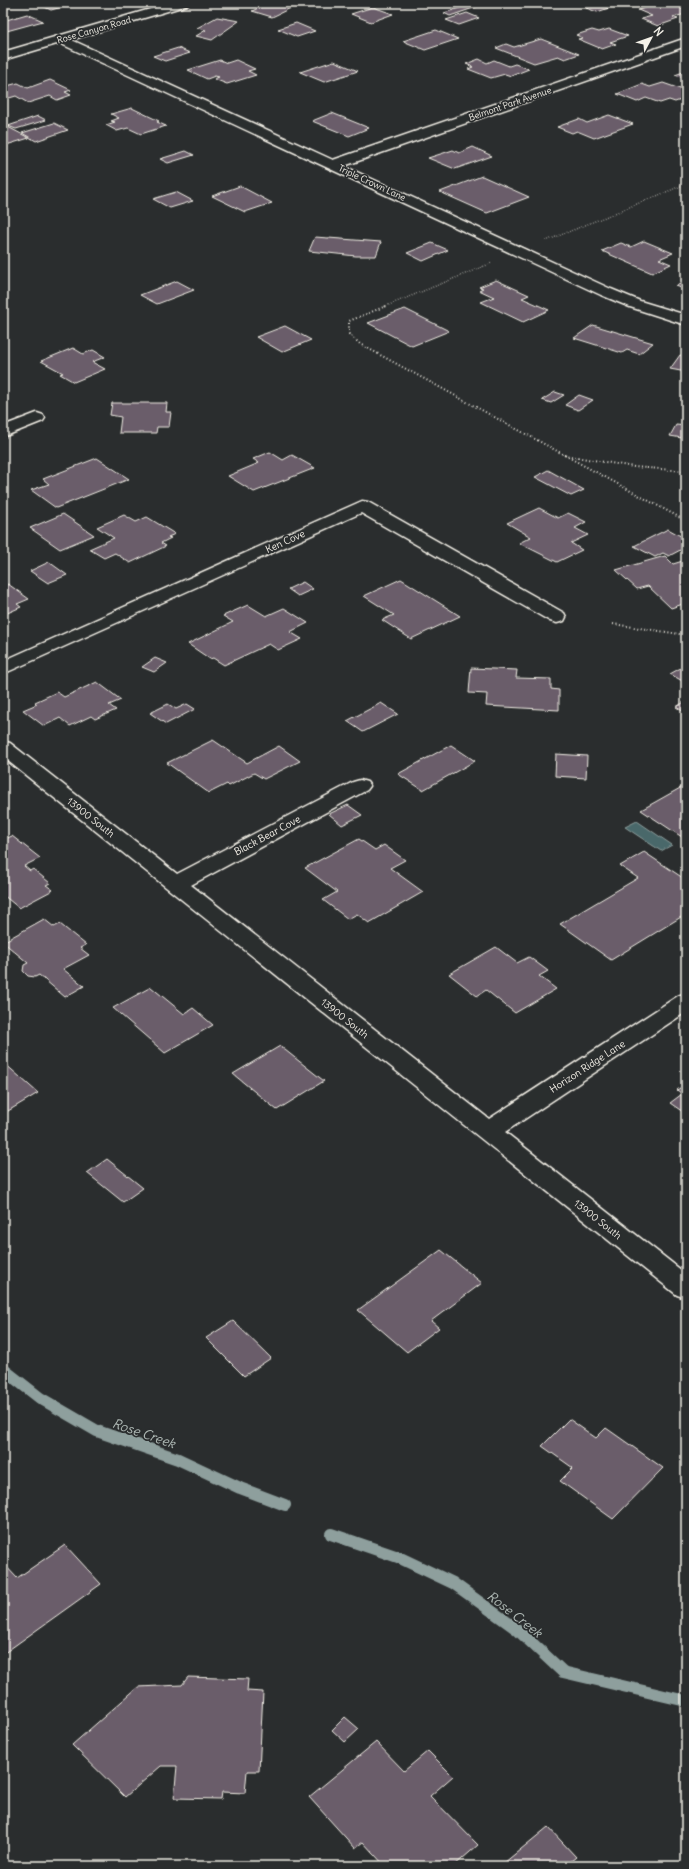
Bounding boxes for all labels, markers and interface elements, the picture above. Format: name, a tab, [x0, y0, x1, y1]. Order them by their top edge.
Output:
street label: Rose Canyon Road	[56, 14, 132, 45]
north arrow	[631, 18, 671, 58]
text: N	[651, 24, 666, 39]
street label: Belmont Park Avenue	[467, 84, 553, 123]
street label: Triple Crown Lane	[337, 162, 408, 203]
street label: Ken Cove	[263, 527, 307, 556]
street label: 13900 South	[64, 795, 117, 840]
street label: Black Bear Cove	[232, 812, 303, 858]
street label: 13900 South	[318, 996, 371, 1041]
street label: Horizon Ridge Lane	[547, 1037, 628, 1096]
street label: 13900 South	[571, 1197, 624, 1242]
water label: Rose Creek	[110, 1415, 179, 1453]
water label: Rose Creek	[484, 1588, 547, 1642]

